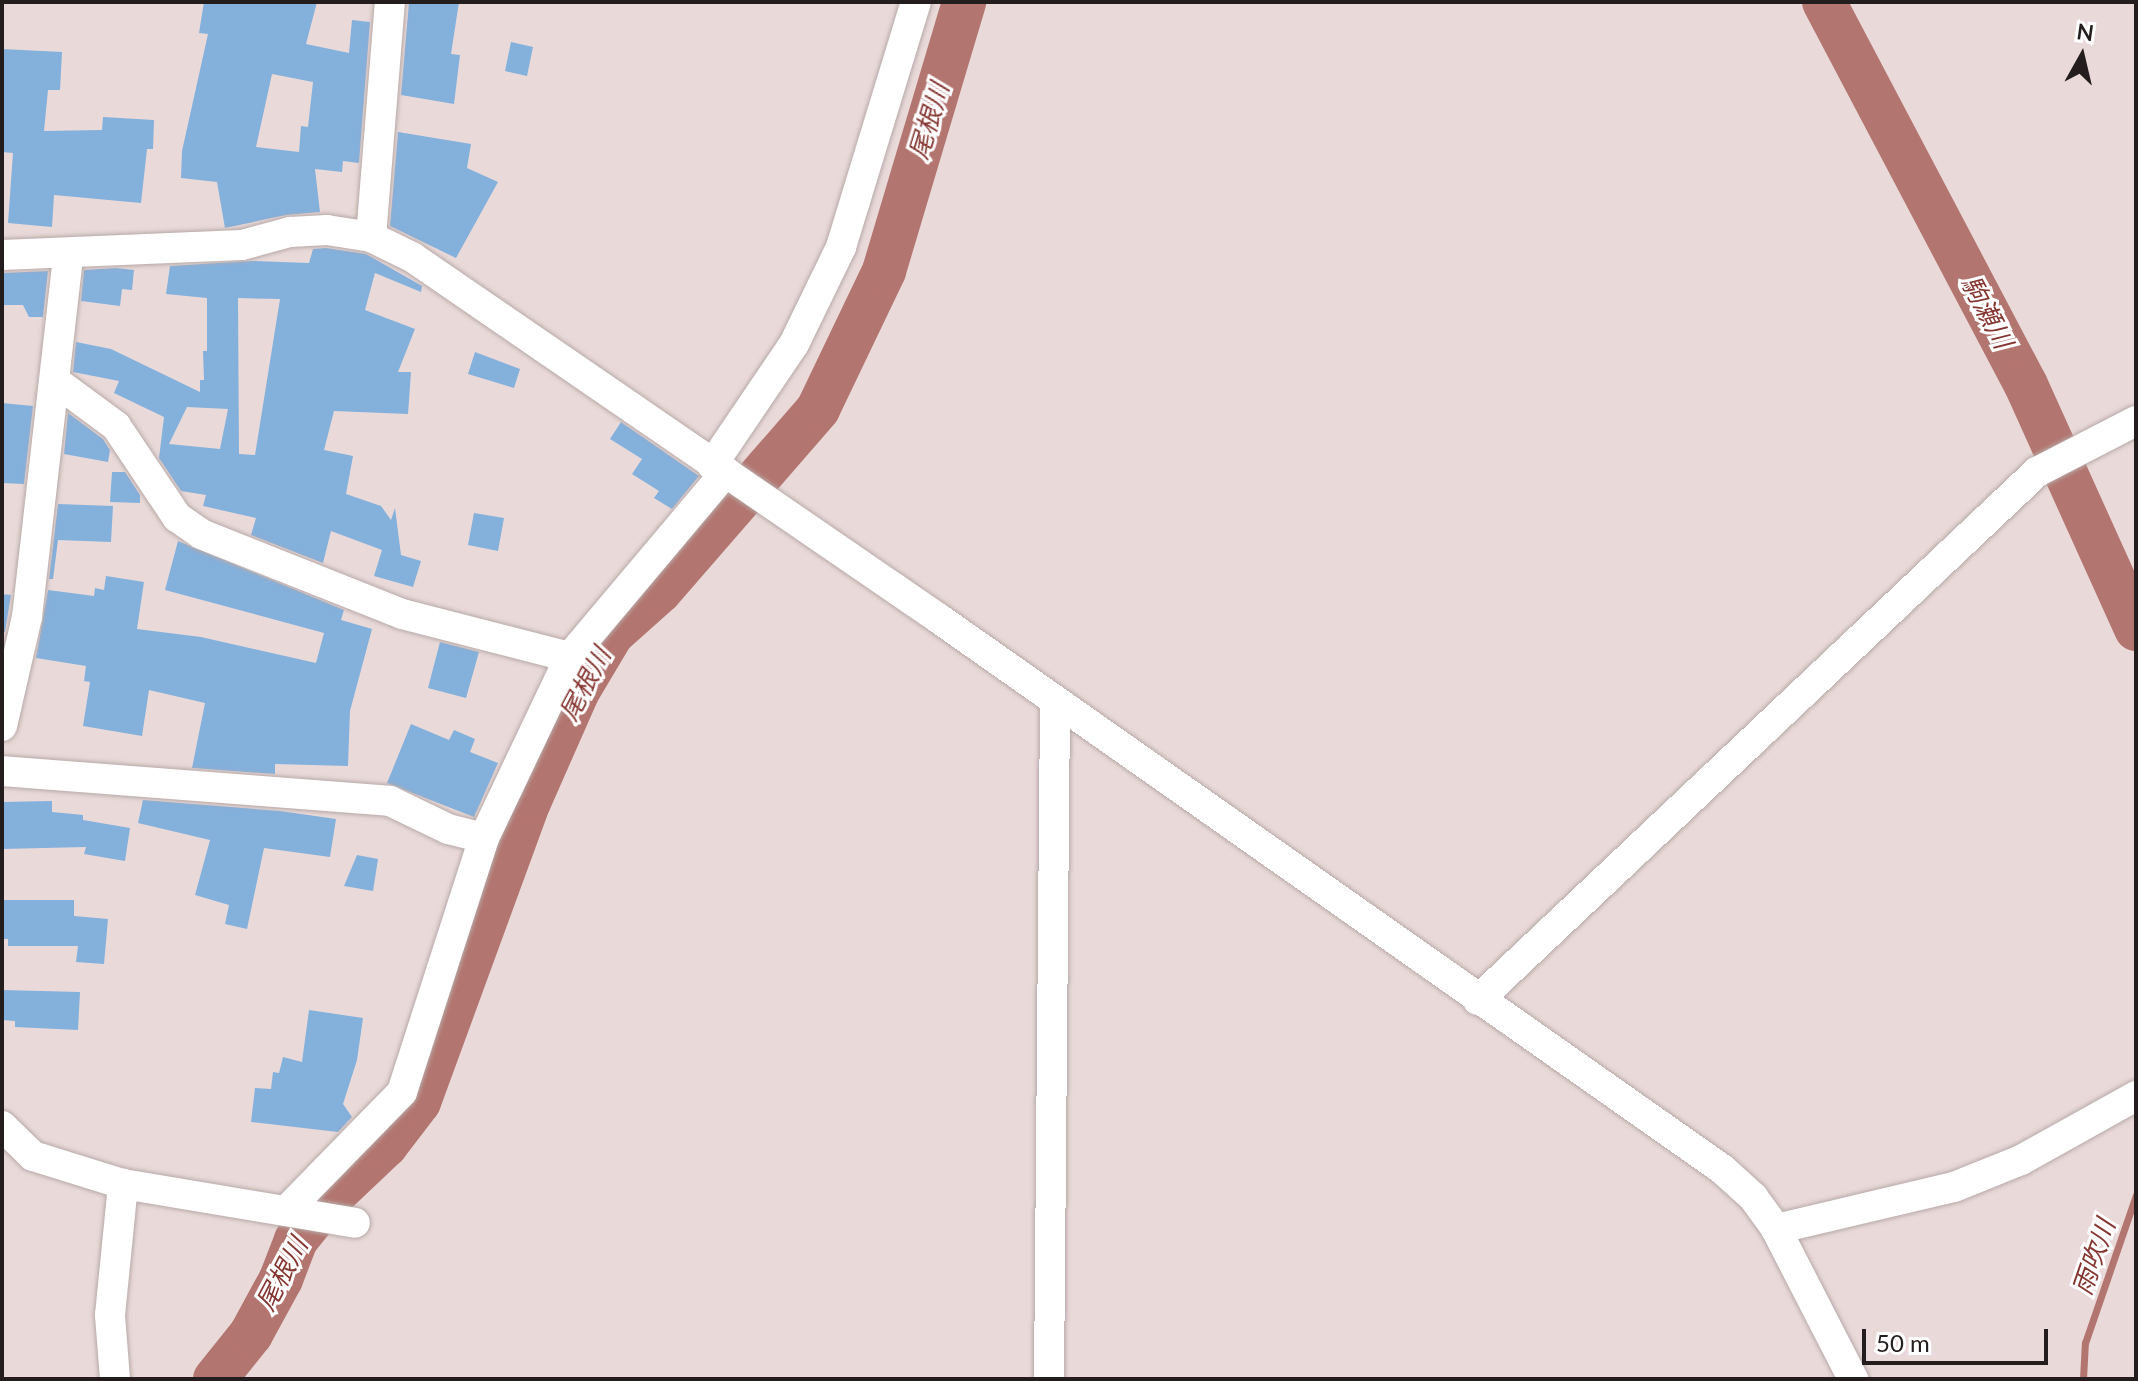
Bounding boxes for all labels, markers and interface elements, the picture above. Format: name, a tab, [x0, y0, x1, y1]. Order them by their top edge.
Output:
north arrow	[2042, 16, 2122, 96]
text: N	[2075, 17, 2096, 46]
water label: 尾根川	[903, 79, 955, 163]
water label: 駒瀬川	[1955, 270, 2019, 354]
water label: 尾根川	[553, 642, 617, 726]
water label: 雨吹川	[2067, 1215, 2121, 1299]
water label: 尾根川	[250, 1232, 314, 1316]
scale bar	[1866, 1313, 2052, 1363]
text: 50 m	[1876, 1328, 1930, 1357]

